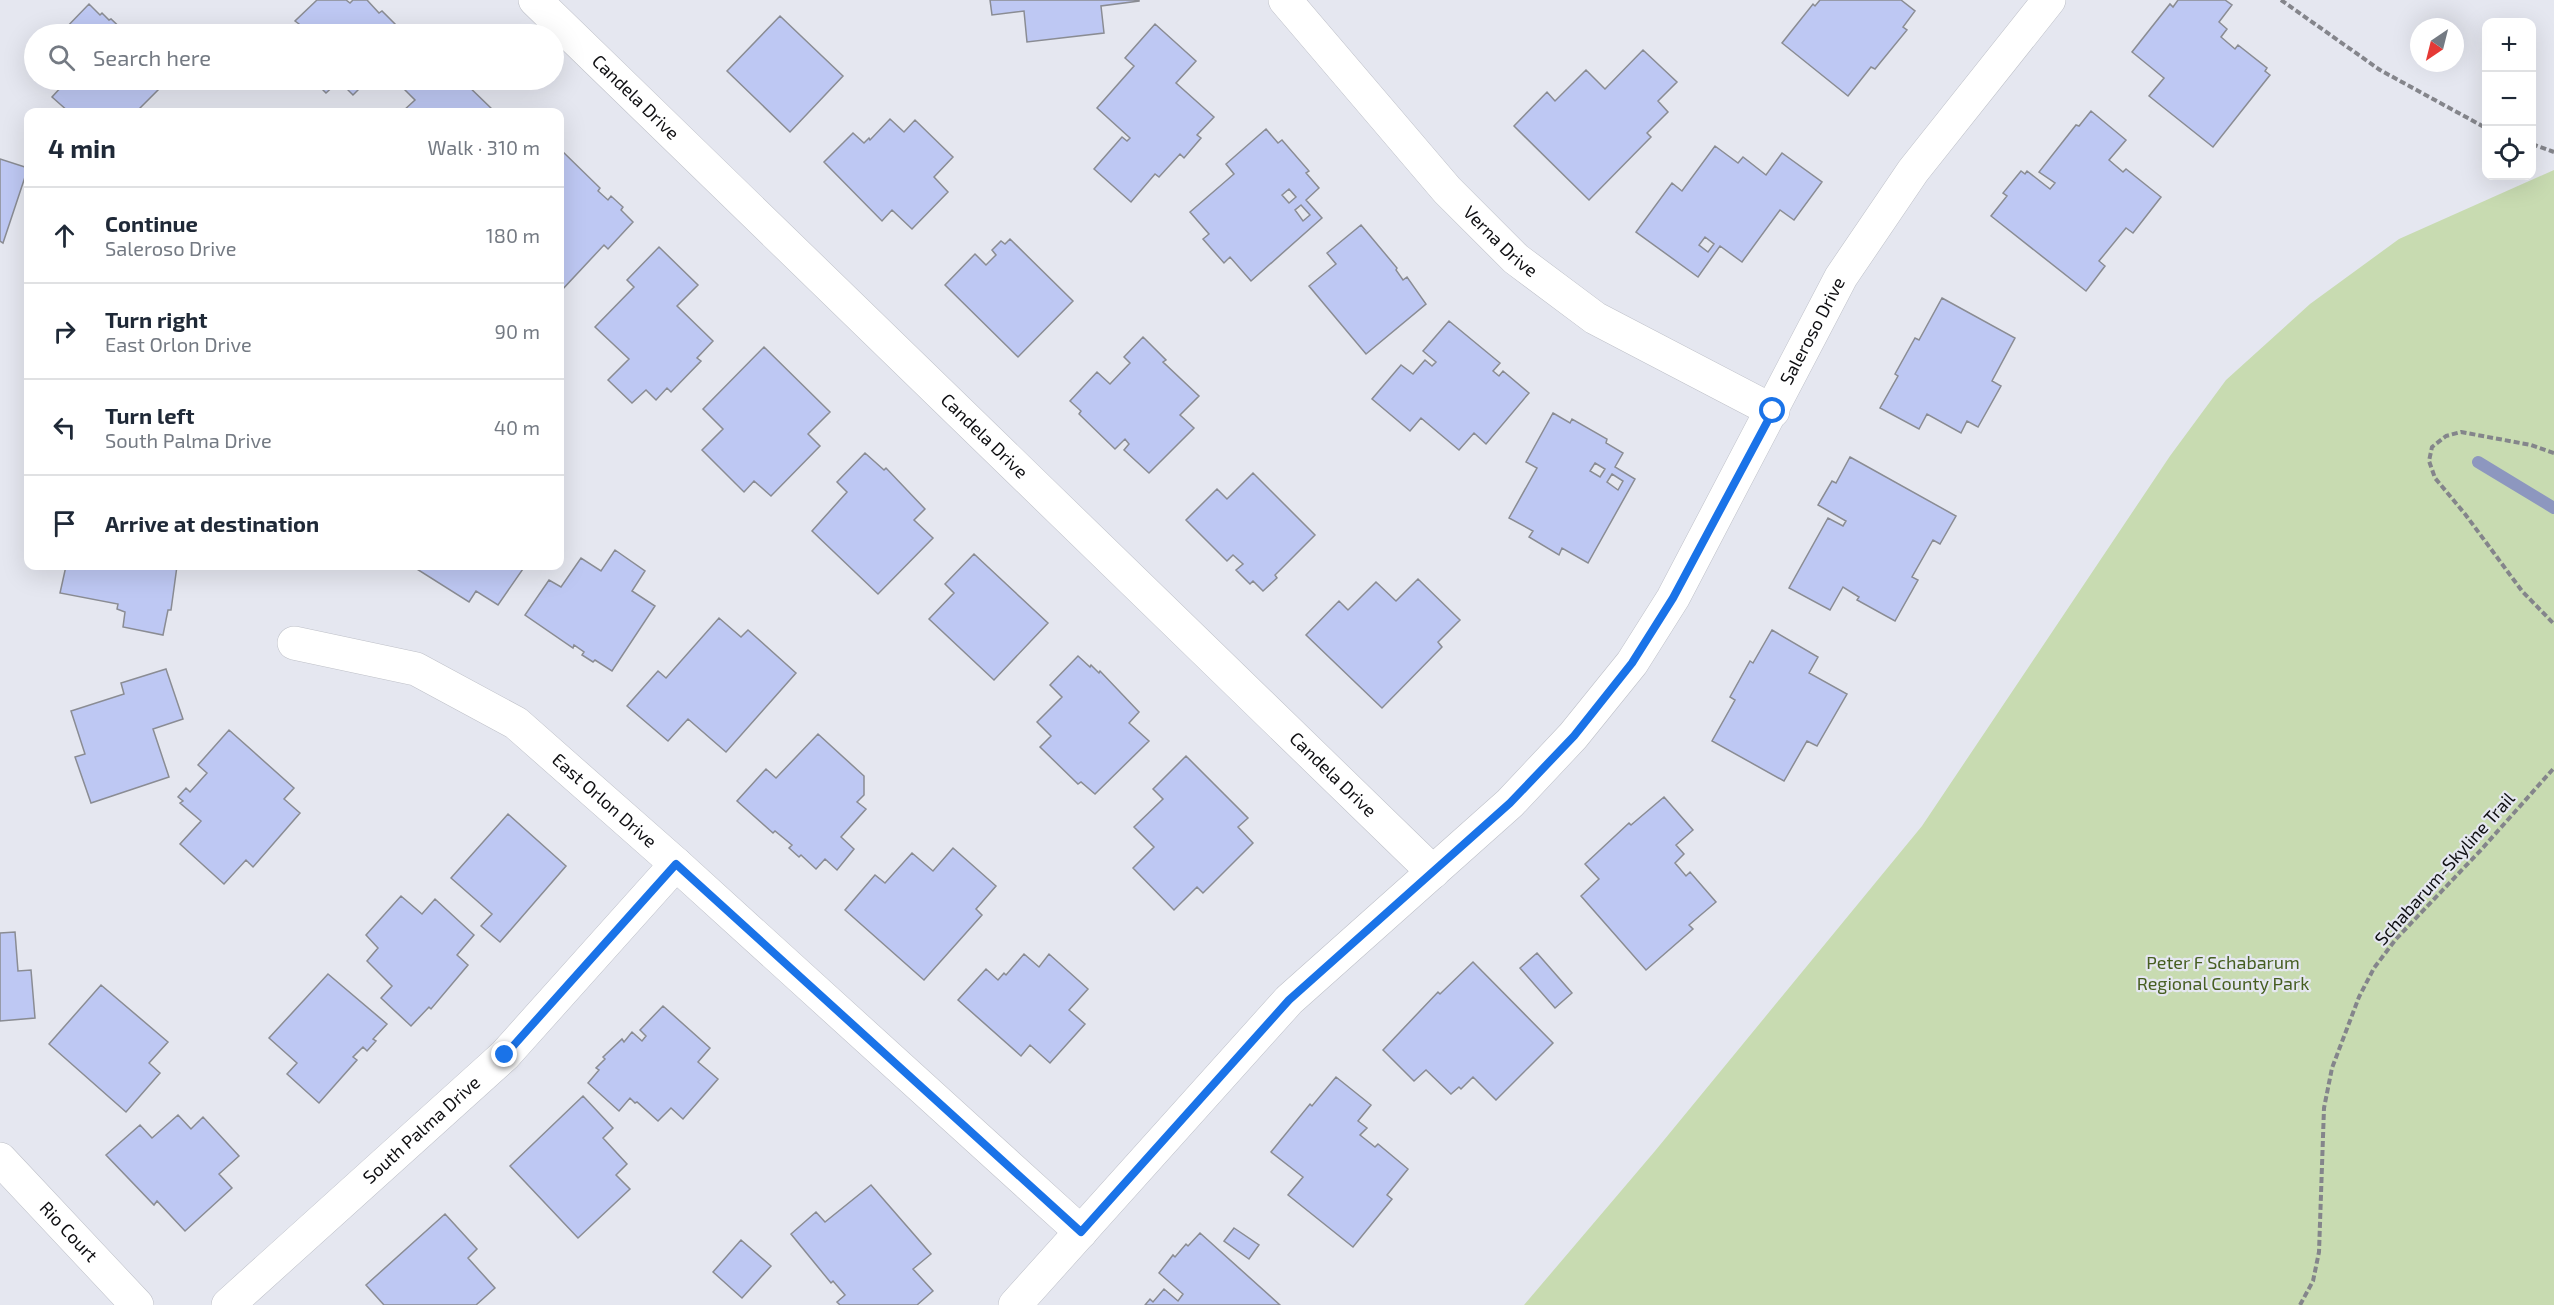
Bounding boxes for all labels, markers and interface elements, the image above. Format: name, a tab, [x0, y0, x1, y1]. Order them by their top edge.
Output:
north arrow	[2410, 18, 2464, 72]
map controls	[2482, 18, 2536, 180]
button: +	[2482, 18, 2536, 72]
search box	[24, 24, 564, 90]
icon: search	[45, 41, 78, 74]
text: Search here	[93, 44, 211, 70]
street label: Candela Drive	[588, 50, 684, 144]
button: −	[2482, 72, 2536, 126]
button: locate	[2482, 126, 2536, 180]
text: 4 min	[48, 132, 116, 163]
text: Walk · 310 m	[428, 135, 540, 159]
street label: Verna Drive	[1459, 201, 1542, 281]
text: Continue	[105, 210, 198, 236]
icon: ahead	[48, 219, 81, 252]
text: 180 m	[486, 223, 540, 247]
text: Saleroso Drive	[105, 236, 236, 260]
street label: Saleroso Drive	[1775, 273, 1849, 388]
text: Turn right	[105, 306, 207, 332]
icon: right	[48, 315, 81, 348]
text: 90 m	[495, 319, 540, 343]
text: East Orlon Drive	[105, 332, 252, 356]
street label: Candela Drive	[937, 388, 1033, 483]
route start	[1759, 397, 1785, 423]
text: Turn left	[105, 402, 194, 428]
icon: left	[48, 411, 81, 444]
text: 40 m	[494, 415, 540, 439]
text: South Palma Drive	[105, 428, 272, 452]
icon: arrive	[48, 507, 81, 540]
text: Arrive at destination	[105, 510, 319, 536]
street label: Candela Drive	[1285, 727, 1382, 821]
street label: East Orlon Drive	[548, 748, 662, 852]
street label: Schabarum-Skyline Trail	[2370, 787, 2519, 949]
park label: Peter F Schabarum Regional County Park	[2137, 951, 2309, 994]
route end	[491, 1041, 517, 1067]
street label: South Palma Drive	[358, 1071, 484, 1188]
street label: Rio Court	[36, 1196, 103, 1266]

